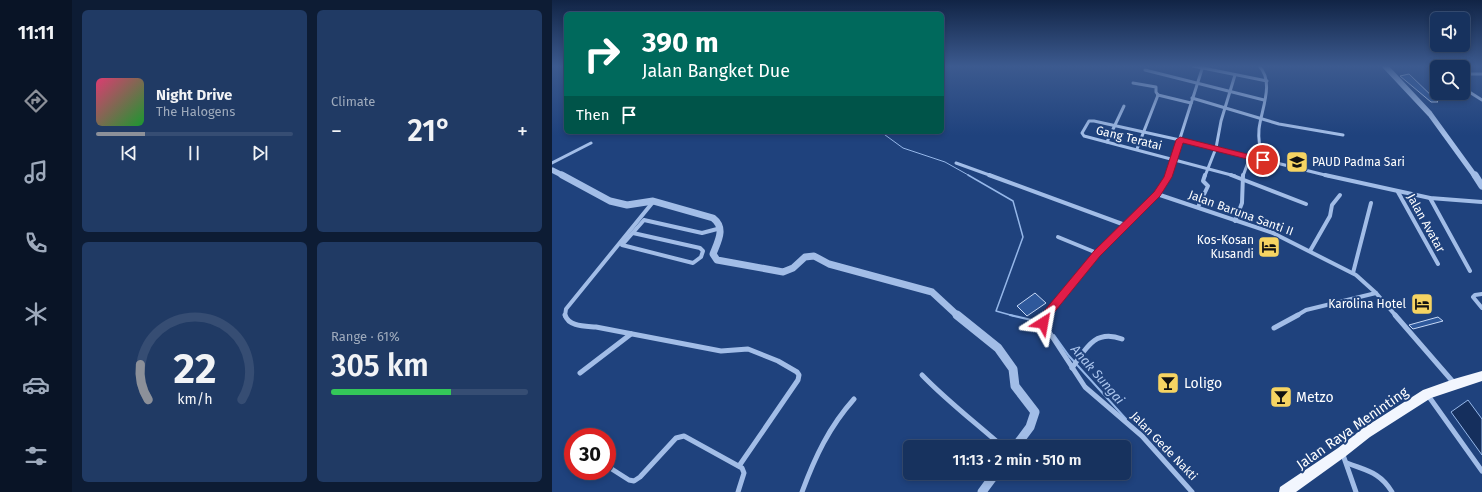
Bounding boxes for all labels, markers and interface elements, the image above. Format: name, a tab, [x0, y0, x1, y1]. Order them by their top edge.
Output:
map controls	[1430, 12, 1470, 100]
button: sound	[1430, 12, 1470, 52]
text: 11:11	[18, 22, 54, 44]
text: 390 m	[642, 26, 719, 59]
icon: right	[576, 28, 628, 80]
text: Jalan Bangket Due	[642, 60, 790, 82]
button: search	[1430, 60, 1470, 100]
text: Night Drive	[156, 86, 232, 104]
icon: directions	[22, 87, 50, 115]
text: Climate	[331, 94, 375, 109]
text: The Halogens	[156, 104, 235, 119]
icon: arrive	[618, 104, 640, 126]
text: Then	[576, 106, 610, 124]
text: 21°	[408, 113, 452, 149]
text: −	[331, 118, 342, 145]
text: +	[517, 118, 528, 145]
street label: Gang Teratai	[1095, 123, 1163, 153]
icon: previous	[118, 142, 140, 164]
icon: pause	[183, 142, 205, 164]
icon: next	[249, 142, 271, 164]
pin	[1246, 143, 1280, 177]
icon: arrive	[1252, 149, 1274, 171]
school or university icon: PAUD Padma Sari	[1284, 149, 1310, 175]
place label: PAUD Padma Sari	[1312, 155, 1405, 169]
icon: music	[22, 158, 50, 186]
street label: Jalan Baruna Santi II	[1187, 188, 1295, 238]
street label: Jalan Avatar	[1404, 191, 1448, 255]
icon: phone	[22, 229, 50, 257]
place label: Kos-Kosan Kusandi	[1197, 233, 1254, 261]
hotel icon: Kos-Kosan Kusandi	[1256, 234, 1282, 260]
hotel icon: Karolina Hotel	[1409, 291, 1435, 317]
place label: Karolina Hotel	[1328, 297, 1406, 311]
icon: climate	[22, 300, 50, 328]
position arrow	[1022, 302, 1064, 344]
text: Range · 61%	[331, 329, 400, 344]
water label: Anak Sungai	[1067, 341, 1128, 407]
text: 22	[173, 344, 216, 394]
text: 305 km	[331, 348, 429, 384]
bar icon: Loligo	[1155, 370, 1181, 396]
icon: car	[22, 371, 50, 399]
place label: Loligo	[1184, 375, 1222, 392]
street label: Jalan Raya Meninting	[1293, 383, 1412, 473]
bar icon: Metzo	[1268, 384, 1294, 410]
place label: Metzo	[1296, 389, 1334, 406]
text: km/h	[177, 391, 212, 408]
street label: Jalan Gede Nakti	[1128, 409, 1200, 483]
speed limit sign: 30	[564, 428, 616, 480]
icon: filters	[22, 442, 50, 470]
text: 11:13 · 2 min · 510 m	[953, 451, 1081, 469]

